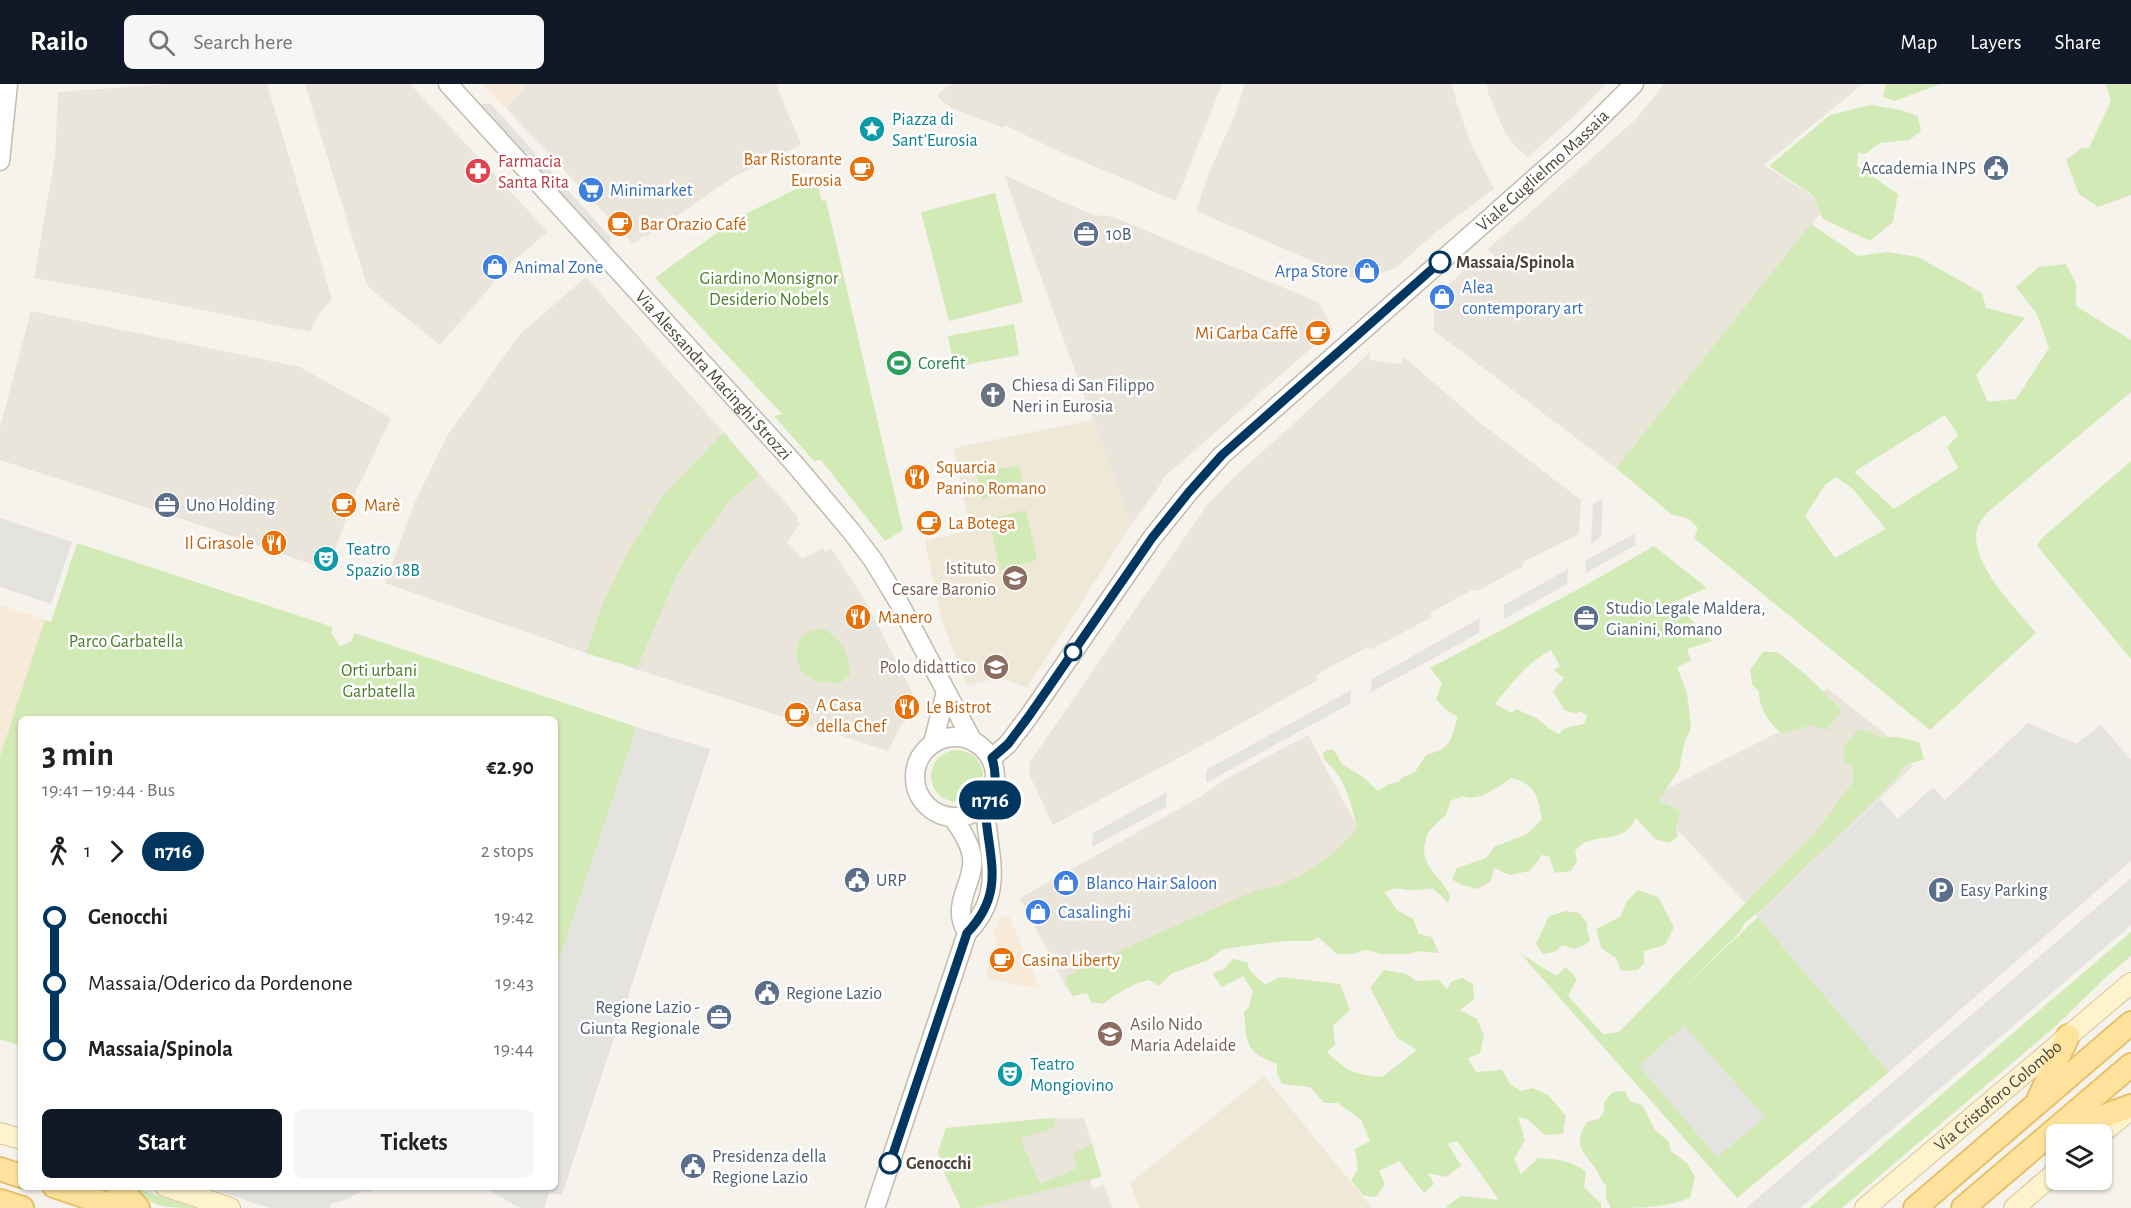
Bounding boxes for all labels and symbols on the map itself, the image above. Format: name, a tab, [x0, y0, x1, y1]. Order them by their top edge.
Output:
street label: Viale Guglielmo Massaia	[1474, 107, 1613, 235]
place label: Piazza di Sant'Eurosia	[892, 111, 978, 150]
place icon: Piazza di Sant'Eurosia	[857, 114, 887, 144]
place label: Bar Ristorante Eurosia	[743, 151, 842, 190]
place label: Farmacia Santa Rita	[498, 153, 569, 192]
public building icon: Accademia INPS	[1981, 153, 2011, 183]
cafe icon: Bar Ristorante Eurosia	[847, 154, 877, 184]
pharmacy icon: Farmacia Santa Rita	[463, 156, 493, 186]
place label: Accademia INPS	[1861, 160, 1976, 178]
supermarket icon: Minimarket	[576, 175, 606, 205]
place label: Minimarket	[610, 182, 693, 200]
cafe icon: Bar Orazio Café	[605, 209, 635, 239]
place label: Bar Orazio Café	[640, 216, 746, 234]
office icon: 10B	[1071, 219, 1101, 249]
place label: 10B	[1106, 226, 1131, 244]
marker: Massaia/Spinola	[1429, 251, 1451, 273]
shop icon: Animal Zone	[480, 252, 510, 282]
place label: Massaia/Spinola	[1456, 254, 1575, 272]
shop icon: Arpa Store	[1352, 256, 1382, 286]
place label: Animal Zone	[514, 259, 603, 277]
place label: Arpa Store	[1275, 263, 1348, 281]
park label: Giardino Monsignor Desiderio Nobels	[699, 270, 839, 309]
place label: Alea contemporary art	[1462, 279, 1583, 318]
shop icon: Alea contemporary art	[1427, 282, 1457, 312]
street label: Via Alessandra Macinghi Strozzi	[631, 288, 794, 464]
cafe icon: Mi Garba Caffè	[1303, 318, 1333, 348]
place label: Mi Garba Caffè	[1195, 325, 1298, 343]
sports icon: Corefit	[884, 348, 914, 378]
place label: Corefit	[918, 355, 966, 373]
place label: Chiesa di San Filippo Neri in Eurosia	[1012, 377, 1155, 416]
church icon: Chiesa di San Filippo Neri in Eurosia	[978, 380, 1008, 410]
place label: Squarcia Panino Romano	[936, 459, 1047, 498]
restaurant icon: Squarcia Panino Romano	[902, 462, 932, 492]
office icon: Uno Holding	[152, 490, 182, 520]
cafe icon: Marè	[329, 490, 359, 520]
place label: Uno Holding	[186, 497, 275, 515]
place label: Marè	[364, 497, 400, 515]
cafe icon: La Botega	[914, 508, 944, 538]
place label: La Botega	[948, 515, 1016, 533]
restaurant icon: Il Girasole	[259, 528, 289, 558]
place label: Il Girasole	[184, 535, 254, 553]
place label: Teatro Spazio 18B	[346, 541, 420, 580]
theatre icon: Teatro Spazio 18B	[311, 544, 341, 574]
place label: Istituto Cesare Baronio	[892, 560, 996, 599]
school or university icon: Istituto Cesare Baronio	[1000, 563, 1030, 593]
place label: Studio Legale Maldera, Gianini, Romano	[1606, 600, 1765, 639]
restaurant icon: Manero	[843, 602, 873, 632]
office icon: Studio Legale Maldera, Gianini, Romano	[1571, 603, 1601, 633]
place label: Manero	[878, 609, 933, 627]
park label: Parco Garbatella	[69, 633, 183, 651]
unlabelled marker	[1064, 643, 1082, 661]
school or university icon: Polo didattico	[981, 652, 1011, 682]
place label: Polo didattico	[879, 659, 976, 677]
park label: Orti urbani Garbatella	[341, 662, 417, 701]
restaurant icon: Le Bistrot	[892, 692, 922, 722]
place label: A Casa della Chef	[816, 697, 888, 736]
place label: Le Bistrot	[926, 699, 992, 717]
cafe icon: A Casa della Chef	[782, 700, 812, 730]
line badge: n716	[948, 780, 1032, 820]
public building icon: URP	[842, 865, 872, 895]
shop icon: Blanco Hair Saloon	[1051, 868, 1081, 898]
place label: URP	[876, 872, 907, 890]
place label: Blanco Hair Saloon	[1086, 875, 1217, 893]
parking icon: Easy Parking	[1926, 875, 1956, 905]
place label: Easy Parking	[1960, 882, 2048, 900]
shop icon: Casalinghi	[1023, 897, 1053, 927]
place label: Casalinghi	[1058, 904, 1131, 922]
cafe icon: Casina Liberty	[987, 945, 1017, 975]
place label: Casina Liberty	[1022, 952, 1120, 970]
public building icon: Regione Lazio	[752, 978, 782, 1008]
place label: Regione Lazio	[786, 985, 882, 1003]
place label: Regione Lazio - Giunta Regionale	[580, 999, 700, 1038]
office icon: Regione Lazio - Giunta Regionale	[704, 1002, 734, 1032]
place label: Asilo Nido Maria Adelaide	[1130, 1016, 1236, 1055]
school or university icon: Asilo Nido Maria Adelaide	[1095, 1019, 1125, 1049]
street label: Via Cristoforo Colombo	[1931, 1038, 2066, 1155]
place label: Teatro Mongiovino	[1030, 1056, 1114, 1095]
theatre icon: Teatro Mongiovino	[995, 1059, 1025, 1089]
place label: Presidenza della Regione Lazio	[712, 1148, 827, 1187]
public building icon: Presidenza della Regione Lazio	[678, 1151, 708, 1181]
marker: Genocchi	[879, 1152, 901, 1174]
place label: Genocchi	[906, 1155, 971, 1173]

